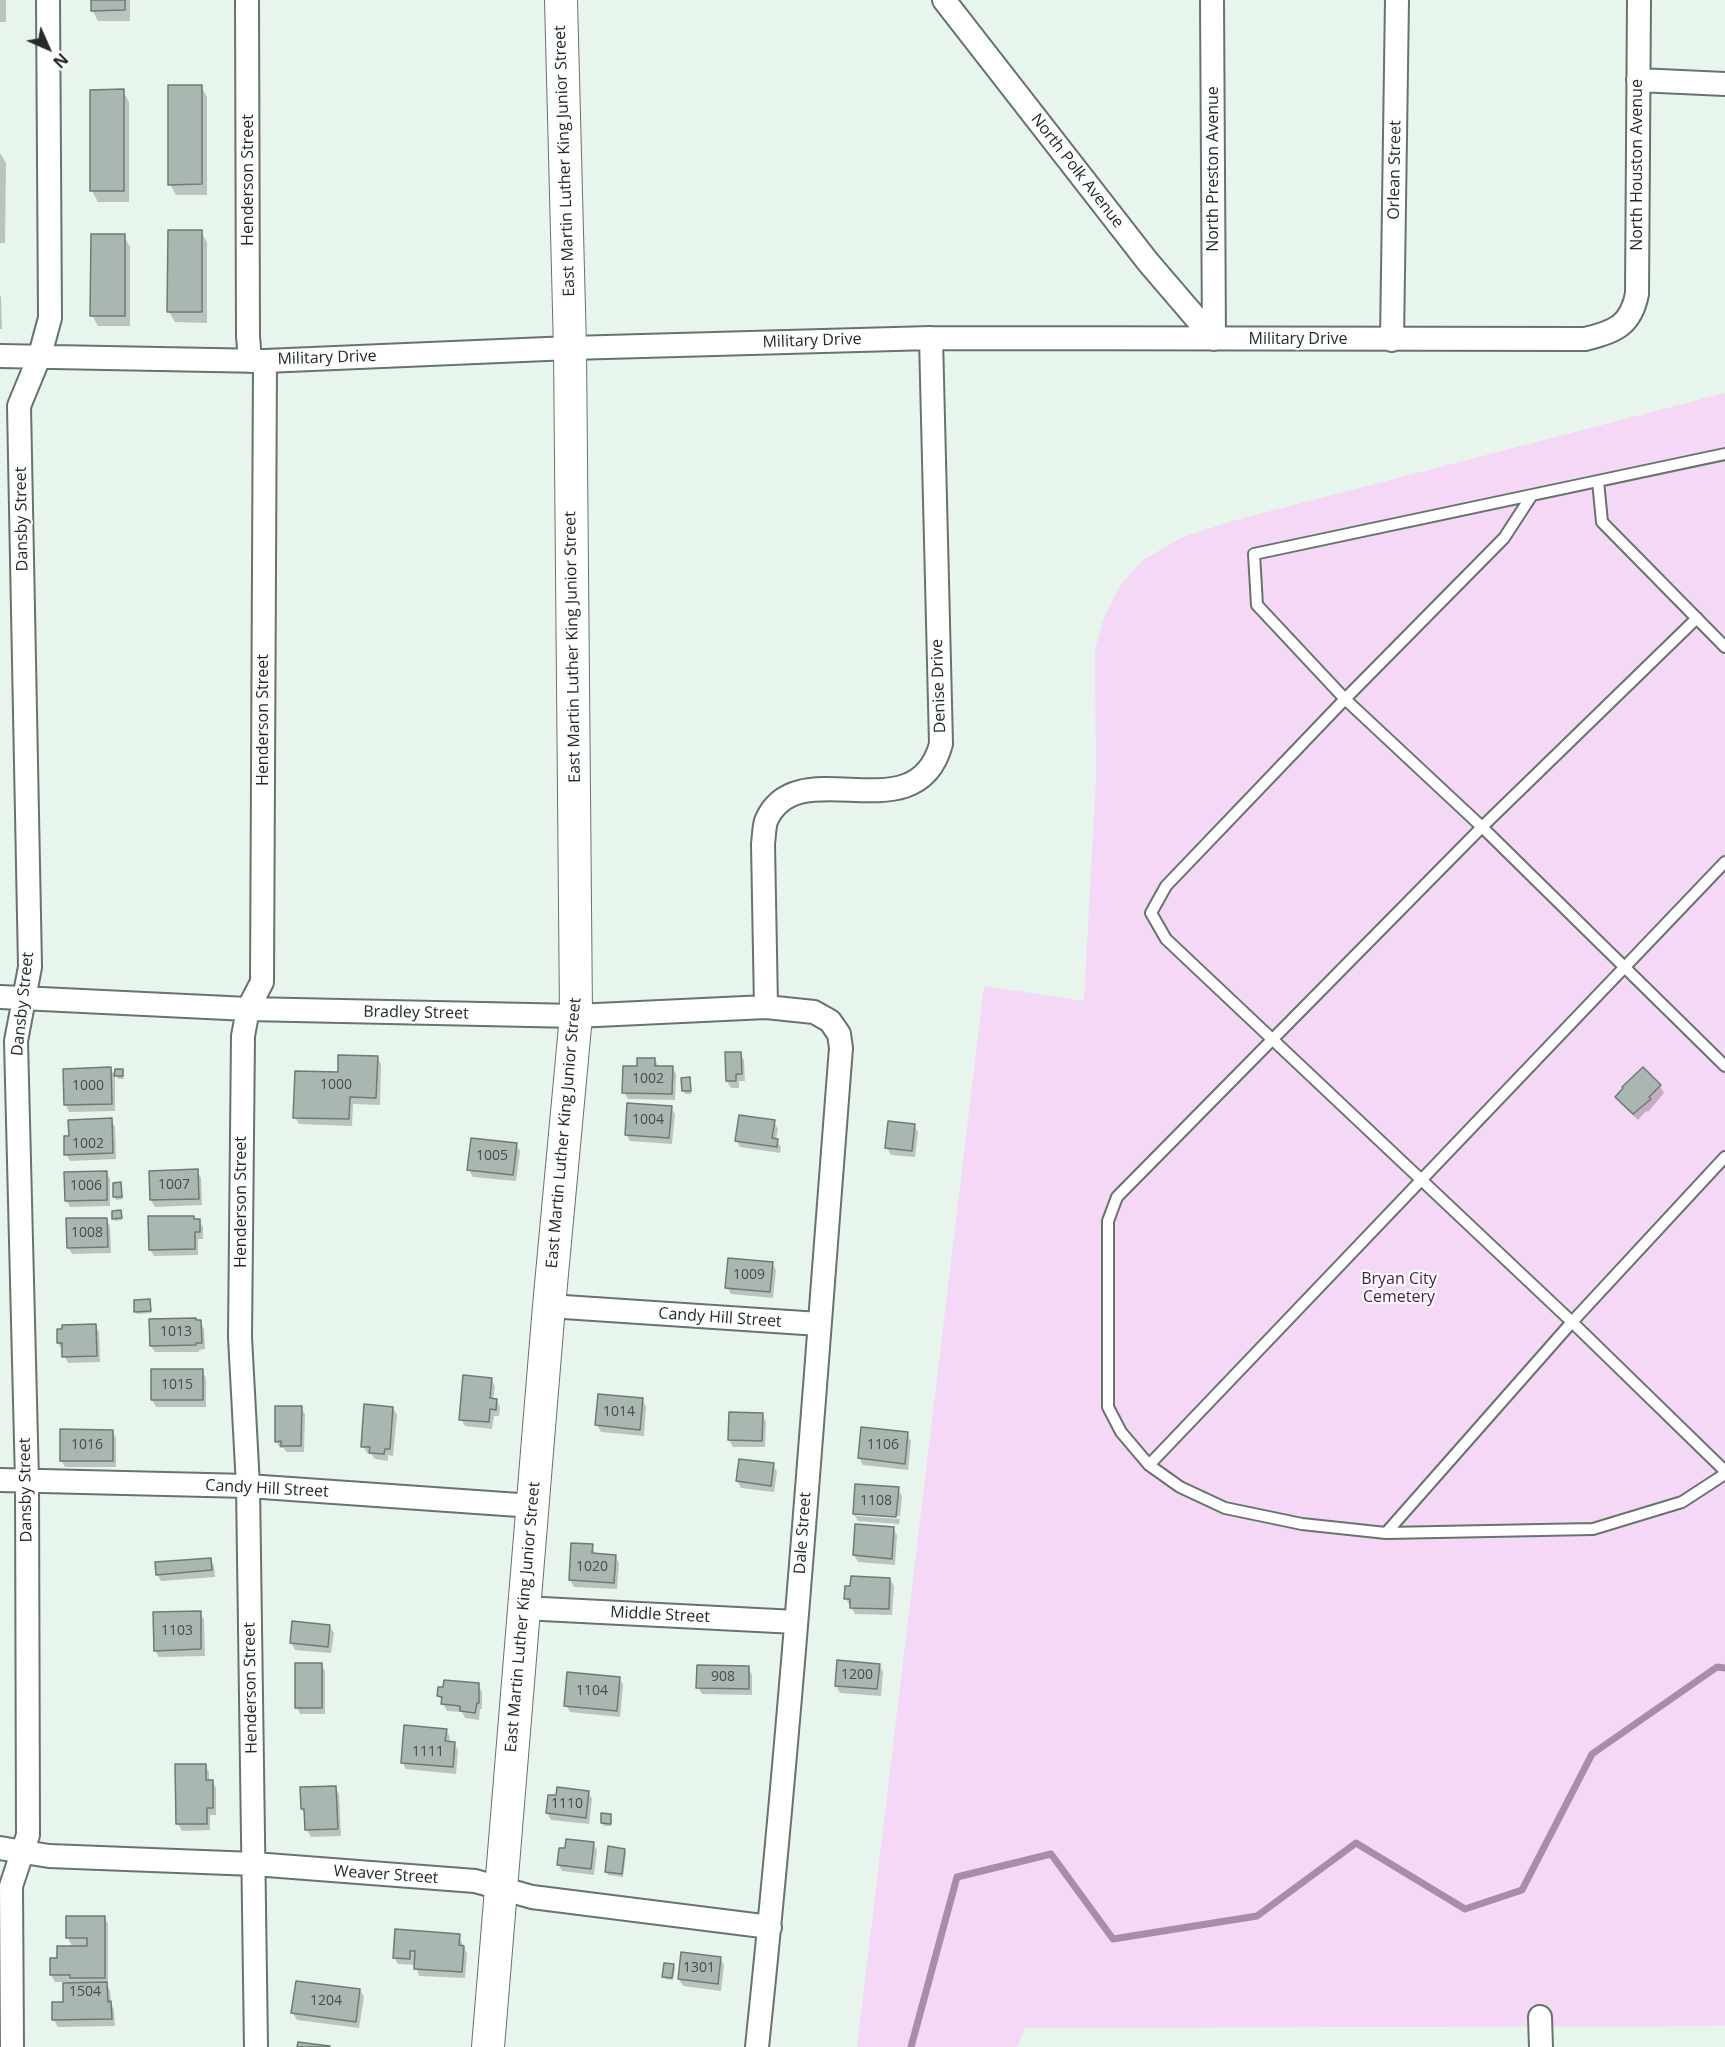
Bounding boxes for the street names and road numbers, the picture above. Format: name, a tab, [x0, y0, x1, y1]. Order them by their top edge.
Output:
street label: East Martin Luther King Junior Street	[551, 25, 579, 297]
street label: North Houston Avenue	[1627, 79, 1647, 251]
street label: North Preston Avenue	[1203, 86, 1223, 252]
street label: North Polk Avenue	[1027, 110, 1127, 232]
street label: Henderson Street	[238, 114, 258, 246]
street label: Orlean Street	[1385, 120, 1405, 220]
street label: Military Drive	[1249, 329, 1347, 349]
street label: Military Drive	[762, 330, 862, 352]
street label: Military Drive	[277, 347, 377, 369]
street label: Dansby Street	[11, 467, 33, 571]
street label: East Martin Luther King Junior Street	[561, 511, 585, 783]
street label: Denise Drive	[928, 639, 950, 733]
street label: Henderson Street	[253, 654, 273, 786]
street label: Dansby Street	[8, 951, 38, 1057]
street label: East Martin Luther King Junior Street	[543, 997, 585, 1269]
street label: Bradley Street	[363, 1002, 469, 1024]
street label: Henderson Street	[231, 1136, 251, 1268]
street label: Candy Hill Street	[658, 1304, 782, 1332]
street label: Dansby Street	[15, 1438, 37, 1542]
street label: Candy Hill Street	[205, 1476, 329, 1502]
street label: East Martin Luther King Junior Street	[502, 1481, 544, 1753]
street label: Dale Street	[791, 1491, 815, 1575]
street label: Middle Street	[610, 1603, 710, 1627]
street label: Henderson Street	[240, 1622, 262, 1754]
street label: Weaver Street	[333, 1862, 439, 1888]

